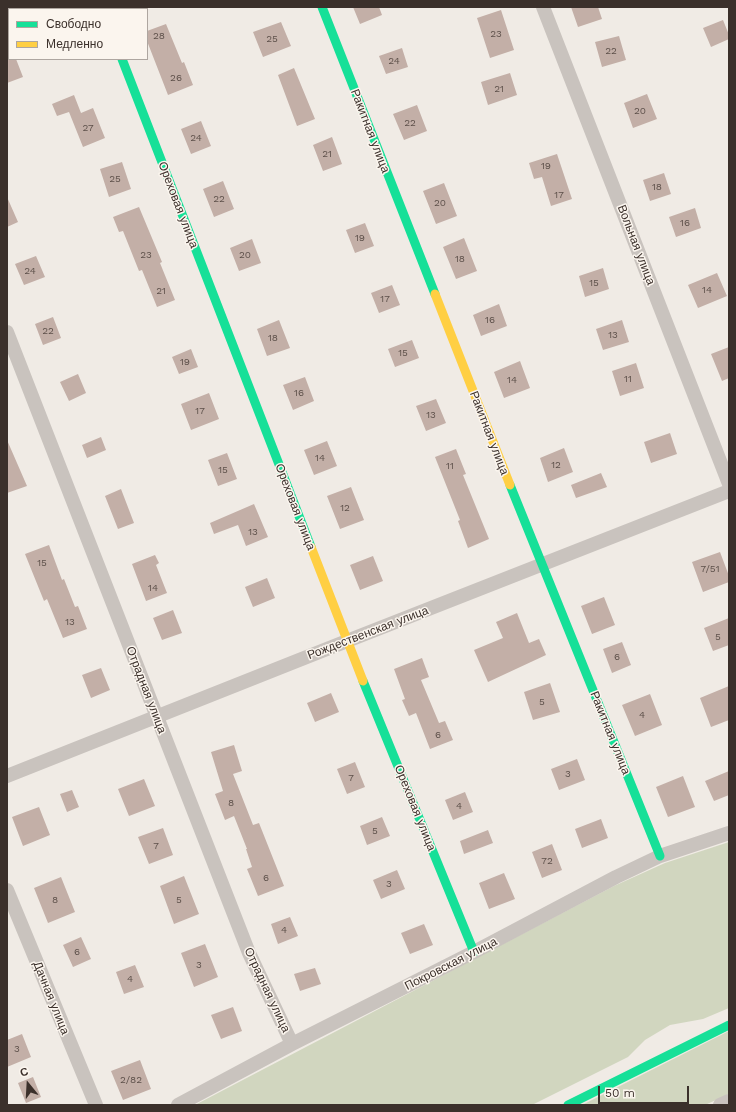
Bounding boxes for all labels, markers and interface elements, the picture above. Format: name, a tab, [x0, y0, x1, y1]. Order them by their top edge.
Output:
legend	[8, 8, 148, 60]
text: Свободно	[46, 17, 101, 31]
house number: 23	[490, 28, 502, 40]
house number: 28	[153, 30, 165, 42]
house number: 25	[266, 33, 278, 45]
text: Медленно	[46, 37, 103, 51]
house number: 22	[605, 45, 617, 57]
house number: 24	[388, 55, 400, 67]
house number: 26	[170, 72, 182, 84]
house number: 21	[494, 83, 504, 95]
street label: Ракитная улица	[347, 87, 393, 175]
house number: 20	[634, 105, 646, 117]
house number: 22	[404, 117, 416, 129]
house number: 27	[82, 122, 94, 134]
house number: 24	[190, 132, 202, 144]
house number: 21	[322, 148, 332, 160]
street label: Ореховая улица	[155, 160, 201, 250]
house number: 19	[541, 160, 551, 172]
house number: 25	[109, 173, 121, 185]
house number: 18	[652, 181, 662, 193]
house number: 17	[554, 189, 564, 201]
house number: 22	[213, 193, 225, 205]
house number: 20	[434, 197, 446, 209]
street label: Вольная улица	[614, 203, 658, 287]
house number: 16	[680, 217, 690, 229]
house number: 19	[355, 232, 365, 244]
house number: 23	[140, 249, 152, 261]
house number: 20	[239, 249, 251, 261]
house number: 18	[455, 253, 465, 265]
house number: 24	[24, 265, 36, 277]
house number: 15	[589, 277, 599, 289]
house number: 14	[702, 284, 712, 296]
house number: 21	[156, 285, 166, 297]
house number: 17	[380, 293, 390, 305]
house number: 16	[485, 314, 495, 326]
house number: 22	[42, 325, 54, 337]
house number: 13	[608, 329, 618, 341]
house number: 18	[268, 332, 278, 344]
house number: 15	[398, 347, 408, 359]
house number: 19	[180, 356, 190, 368]
house number: 11	[624, 373, 632, 385]
house number: 14	[507, 374, 517, 386]
house number: 16	[294, 387, 304, 399]
street label: Ракитная улица	[466, 389, 512, 477]
house number: 17	[195, 405, 205, 417]
house number: 13	[426, 409, 436, 421]
house number: 14	[315, 452, 325, 464]
house number: 12	[551, 459, 561, 471]
house number: 11	[446, 460, 454, 472]
street label: Ореховая улица	[272, 462, 318, 552]
house number: 15	[218, 464, 228, 476]
house number: 12	[340, 502, 350, 514]
house number: 13	[248, 526, 258, 538]
house number: 15	[37, 557, 47, 569]
house number: 7/51	[700, 563, 720, 575]
house number: 14	[148, 582, 158, 594]
street label: Рождественская улица	[305, 603, 431, 663]
house number: 13	[65, 616, 75, 628]
house number: 5	[715, 631, 721, 643]
street label: Отрадная улица	[123, 644, 169, 736]
house number: 6	[614, 651, 620, 663]
street label: Ракитная улица	[587, 689, 633, 777]
house number: 5	[539, 696, 545, 708]
house number: 4	[639, 709, 645, 721]
house number: 6	[435, 729, 441, 741]
street label: Ореховая улица	[391, 763, 439, 853]
house number: 3	[565, 768, 571, 780]
house number: 7	[348, 772, 354, 784]
house number: 8	[228, 797, 234, 809]
house number: 4	[456, 800, 462, 812]
house number: 5	[372, 825, 378, 837]
house number: 7	[153, 840, 159, 852]
house number: 72	[541, 855, 553, 867]
house number: 6	[263, 872, 269, 884]
house number: 3	[386, 878, 392, 890]
house number: 8	[52, 894, 58, 906]
house number: 5	[176, 894, 182, 906]
house number: 4	[281, 924, 287, 936]
street label: Покровская улица	[402, 934, 500, 994]
street label: Отрадная улица	[241, 945, 293, 1035]
house number: 6	[74, 946, 80, 958]
street label: Дачная улица	[30, 959, 72, 1037]
house number: 3	[196, 959, 202, 971]
house number: 4	[127, 973, 133, 985]
house number: 3	[14, 1043, 20, 1055]
north arrow	[8, 1064, 48, 1104]
text: С	[18, 1065, 30, 1080]
house number: 2/82	[120, 1074, 142, 1086]
scale bar	[600, 1078, 691, 1104]
text: 50 m	[605, 1086, 635, 1100]

